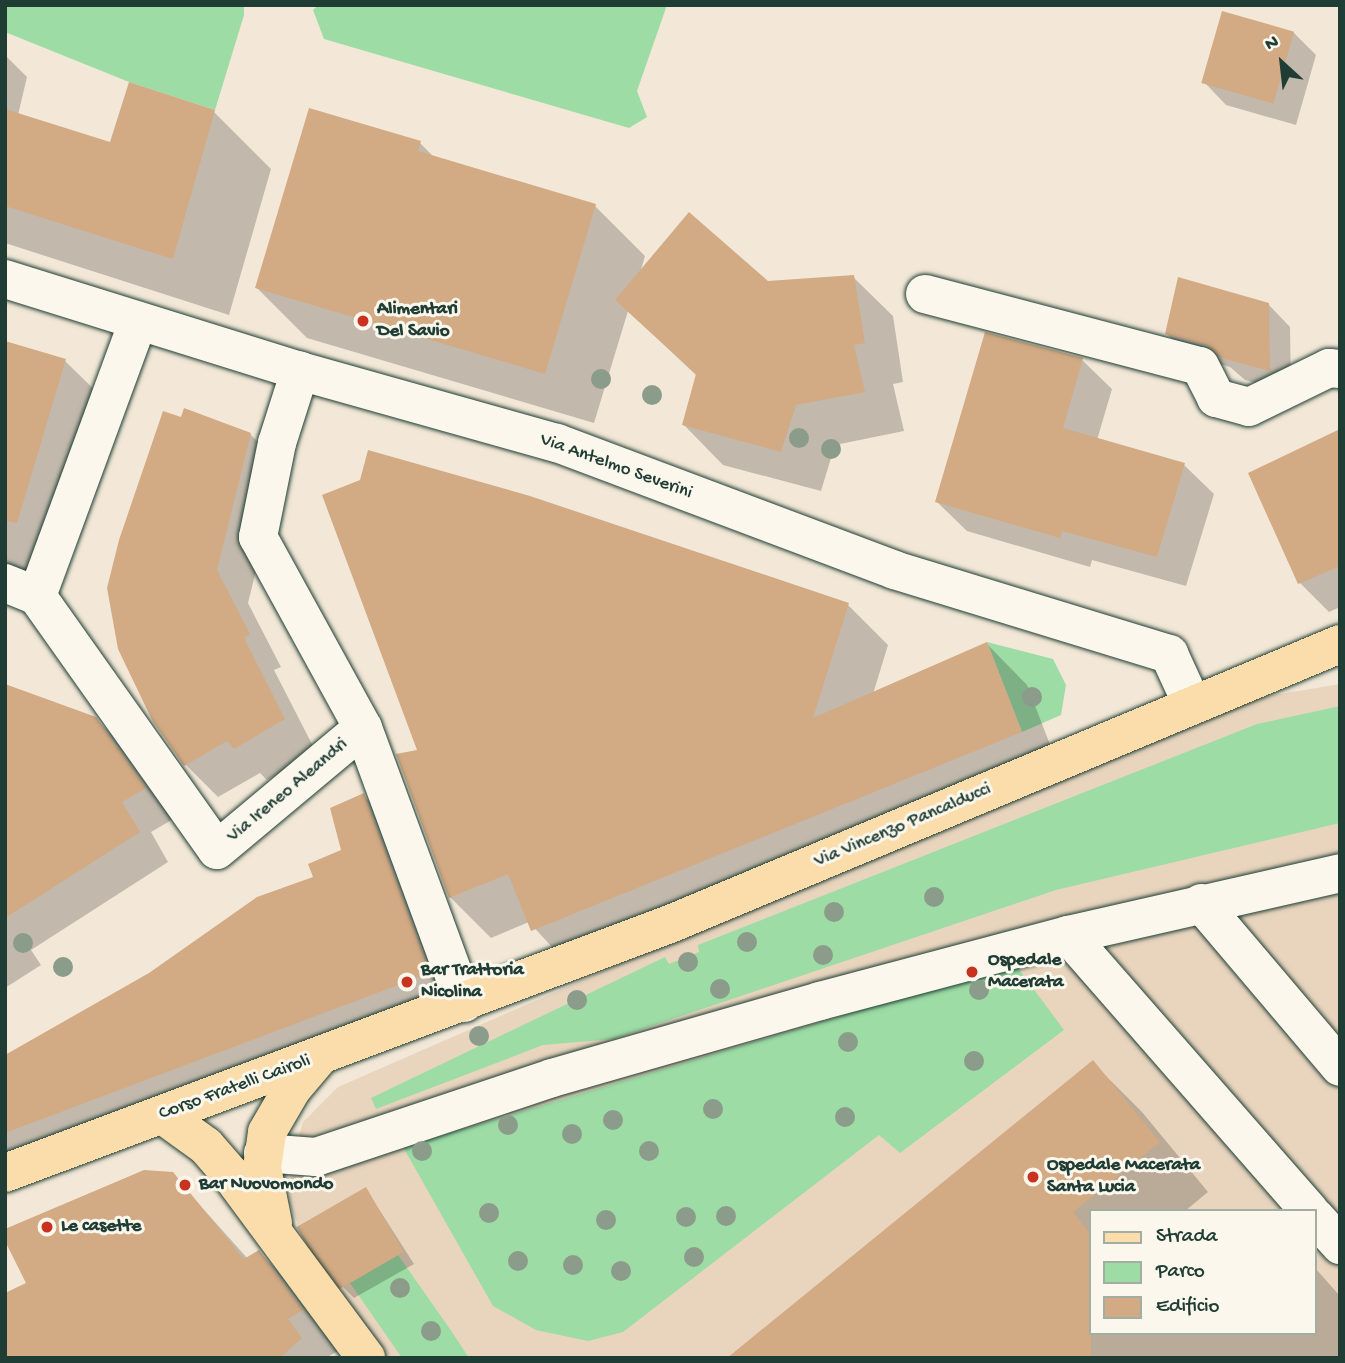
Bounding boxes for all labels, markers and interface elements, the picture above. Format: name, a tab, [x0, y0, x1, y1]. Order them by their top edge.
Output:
north arrow	[1247, 28, 1317, 98]
text: N	[1261, 31, 1283, 57]
place label: Alimentari Del Savio	[377, 299, 458, 343]
marker: Alimentari Del Savio	[355, 313, 371, 329]
street label: Via Antelmo Severini	[537, 429, 695, 505]
street label: Via Ireneo Aleandri	[223, 734, 353, 848]
street label: Via Vincenzo Pancalducci	[811, 778, 995, 874]
place label: Ospedale Macerata	[988, 950, 1064, 994]
place label: Bar Trattoria Nicolina	[421, 960, 524, 1004]
marker: Ospedale Macerata	[962, 962, 982, 982]
marker: Bar Trattoria Nicolina	[399, 974, 415, 990]
street label: Corso Fratelli Cairoli	[156, 1050, 314, 1126]
place label: Ospedale Macerata Santa Lucia	[1047, 1155, 1200, 1199]
marker: Ospedale Macerata Santa Lucia	[1025, 1169, 1041, 1185]
place label: Bar Nuovomondo	[199, 1174, 333, 1196]
marker: Bar Nuovomondo	[177, 1177, 193, 1193]
legend	[1090, 1209, 1317, 1335]
place label: Le casette	[61, 1216, 141, 1238]
marker: Le casette	[39, 1219, 55, 1235]
text: Strada	[1156, 1225, 1217, 1250]
text: Parco	[1156, 1260, 1205, 1285]
text: Edificio	[1156, 1295, 1220, 1320]

